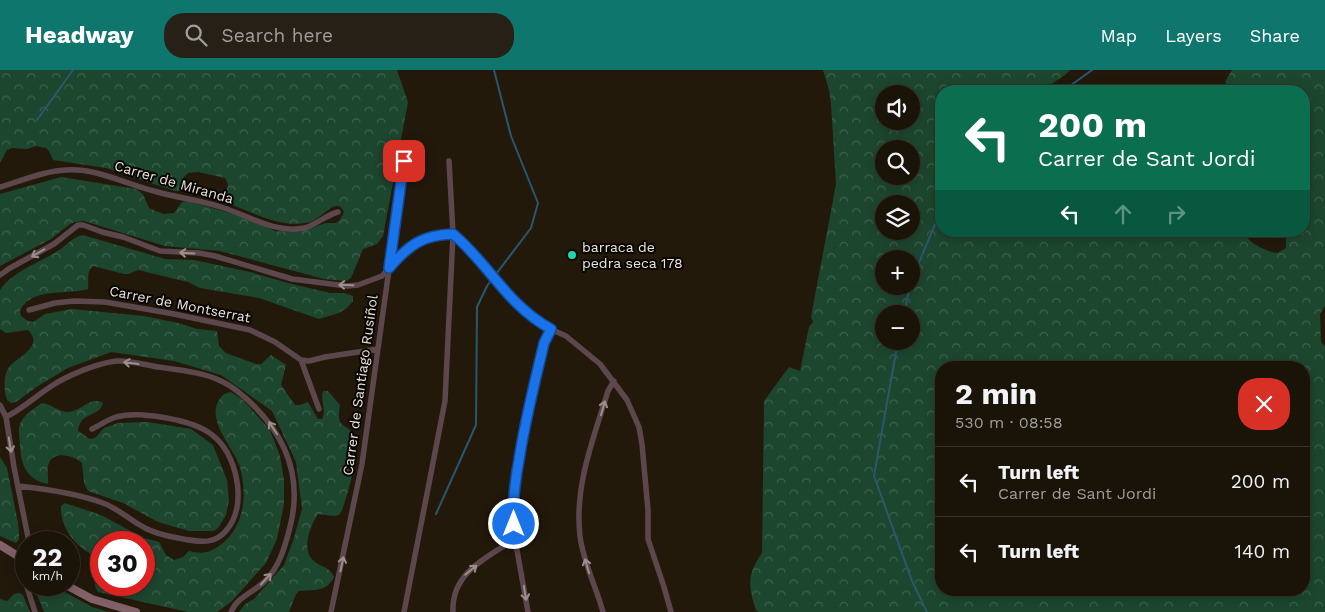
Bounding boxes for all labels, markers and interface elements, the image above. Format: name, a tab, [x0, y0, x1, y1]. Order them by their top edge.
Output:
search box	[164, 13, 514, 58]
text: Headway	[25, 21, 134, 49]
icon: search	[182, 21, 210, 49]
text: Search here	[222, 24, 333, 47]
text: Map	[1100, 25, 1137, 46]
text: Layers	[1165, 25, 1222, 46]
text: Share	[1250, 25, 1300, 46]
map controls	[875, 85, 920, 350]
button: sound	[875, 85, 920, 130]
text: 200 m	[1038, 104, 1147, 146]
icon: left	[955, 105, 1020, 170]
pin	[383, 140, 425, 182]
button: search	[875, 140, 920, 185]
text: Carrer de Sant Jordi	[1038, 146, 1256, 171]
icon: arrive	[390, 147, 418, 175]
street label: Carrer de Miranda	[113, 157, 235, 207]
button: layers	[875, 195, 920, 240]
icon: left	[1056, 200, 1084, 228]
icon: ahead	[1109, 200, 1137, 228]
icon: right	[1162, 200, 1190, 228]
place label: barraca de pedra seca 178	[582, 239, 683, 271]
one-way arrow	[179, 248, 195, 257]
one-way arrow	[32, 249, 46, 259]
marker: barraca de pedra seca 178	[566, 249, 578, 261]
button: +	[875, 250, 920, 295]
one-way arrow	[338, 280, 354, 290]
street label: Carrer de Montserrat	[108, 282, 252, 326]
street label: Carrer de Santiago Rusiñol	[339, 293, 381, 476]
button: −	[875, 305, 920, 350]
one-way arrow	[123, 358, 139, 368]
text: 2 min	[955, 376, 1037, 411]
button: close	[1238, 378, 1290, 430]
one-way arrow	[598, 400, 608, 416]
text: 530 m · 08:58	[955, 413, 1063, 432]
one-way arrow	[268, 421, 278, 435]
one-way arrow	[5, 436, 15, 452]
text: Turn left	[998, 461, 1079, 484]
icon: left	[955, 468, 983, 496]
text: 200 m	[1231, 470, 1290, 493]
text: Carrer de Sant Jordi	[998, 484, 1156, 503]
position arrow	[487, 497, 539, 549]
speed limit sign: 30	[90, 531, 155, 596]
icon: left	[955, 538, 983, 566]
text: Turn left	[998, 540, 1079, 563]
text: 140 m	[1235, 540, 1290, 563]
text: 22	[33, 543, 62, 572]
one-way arrow	[338, 557, 347, 573]
one-way arrow	[582, 558, 592, 574]
one-way arrow	[464, 564, 477, 575]
text: km/h	[32, 569, 63, 583]
one-way arrow	[260, 573, 272, 585]
one-way arrow	[520, 584, 530, 600]

